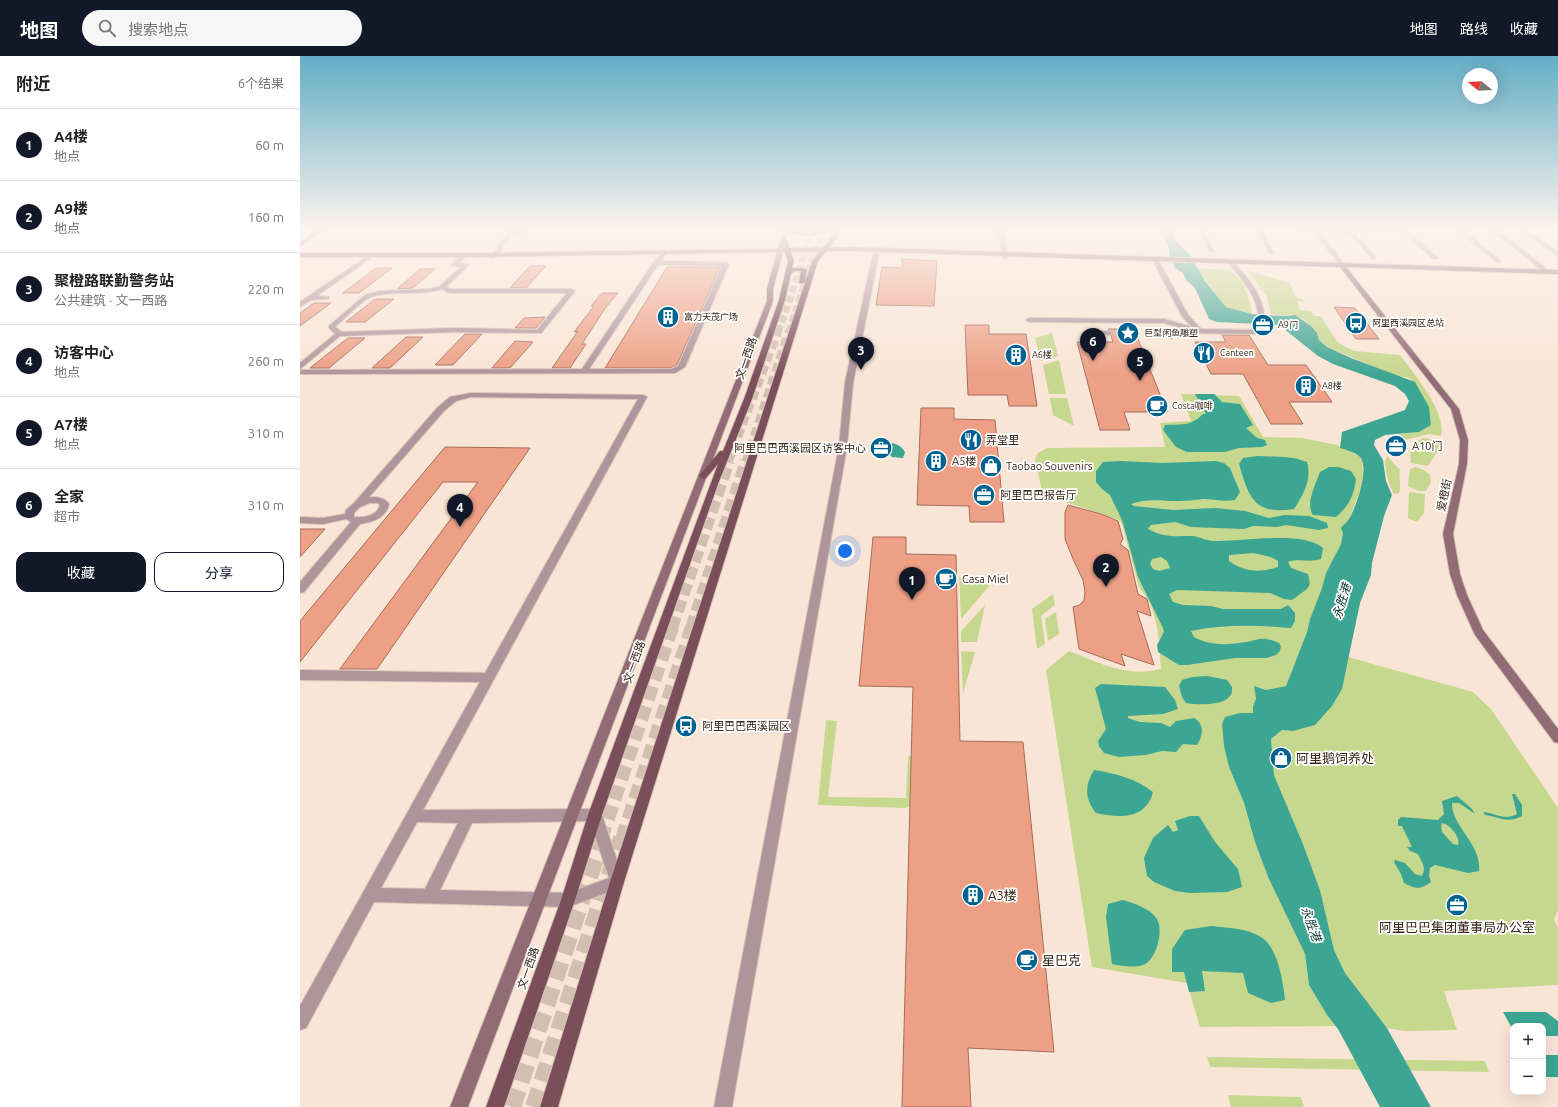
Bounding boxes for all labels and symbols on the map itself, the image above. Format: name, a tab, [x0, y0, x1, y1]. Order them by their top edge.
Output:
north arrow	[1462, 68, 1498, 104]
building icon: 富力天茂广场	[655, 304, 681, 330]
bus stop icon: 阿里西溪园区总站	[1343, 310, 1369, 336]
place label: 富力天茂广场	[684, 312, 738, 322]
office icon: A9门	[1250, 312, 1276, 338]
place label: 阿里西溪园区总站	[1372, 318, 1444, 328]
place icon: 巨型闲鱼雕塑	[1115, 320, 1141, 346]
place label: A9门	[1278, 320, 1298, 330]
pin: 6	[1080, 328, 1106, 361]
place label: 巨型闲鱼雕塑	[1144, 328, 1198, 338]
street label: 文一西路	[733, 335, 759, 381]
pin: 3	[848, 337, 874, 370]
restaurant icon: Canteen	[1191, 340, 1217, 366]
building icon: A6楼	[1003, 342, 1029, 368]
pin: 5	[1127, 348, 1153, 381]
place label: Canteen	[1220, 348, 1254, 358]
place label: A6楼	[1032, 350, 1052, 360]
building icon: A8楼	[1293, 373, 1319, 399]
place label: A8楼	[1322, 381, 1342, 391]
cafe icon: Costa咖啡	[1144, 393, 1170, 419]
place label: Costa咖啡	[1172, 401, 1213, 411]
restaurant icon: 弄堂里	[958, 427, 984, 453]
office icon: A10门	[1383, 433, 1409, 459]
place label: 弄堂里	[986, 434, 1019, 446]
office icon: 阿里巴巴西溪园区访客中心	[868, 435, 894, 461]
place label: A10门	[1412, 440, 1443, 452]
place label: 阿里巴巴西溪园区访客中心	[734, 442, 866, 454]
building icon: A5楼	[923, 448, 949, 474]
shop icon: Taobao Souvenirs	[978, 453, 1004, 479]
place label: A5楼	[952, 455, 976, 467]
place label: Taobao Souvenirs	[1006, 460, 1093, 472]
street label: 爱橙街	[1435, 478, 1453, 512]
office icon: 阿里巴巴报告厅	[971, 482, 997, 508]
place label: 阿里巴巴报告厅	[1000, 489, 1077, 501]
pin: 4	[447, 494, 473, 527]
your location	[835, 541, 855, 561]
pin: 2	[1093, 554, 1119, 587]
cafe icon: Casa Miel	[933, 566, 959, 592]
pin: 1	[899, 567, 925, 600]
place label: Casa Miel	[962, 573, 1009, 585]
water label: 永胜港	[1330, 580, 1354, 620]
street label: 文一西路	[621, 639, 647, 685]
bus stop icon: 阿里巴巴西溪园区	[673, 713, 699, 739]
place label: 阿里巴巴西溪园区	[702, 720, 790, 732]
shop icon: 阿里鹅饲养处	[1268, 745, 1294, 771]
place label: 阿里鹅饲养处	[1296, 751, 1374, 765]
building icon: A3楼	[960, 882, 986, 908]
place label: A3楼	[988, 888, 1017, 902]
office icon: 阿里巴巴集团董事局办公室	[1444, 892, 1470, 918]
water label: 永胜港	[1299, 905, 1324, 945]
place label: 阿里巴巴集团董事局办公室	[1379, 920, 1535, 934]
street label: 文一西路	[515, 945, 541, 991]
cafe icon: 星巴克	[1014, 947, 1040, 973]
place label: 星巴克	[1042, 953, 1081, 967]

